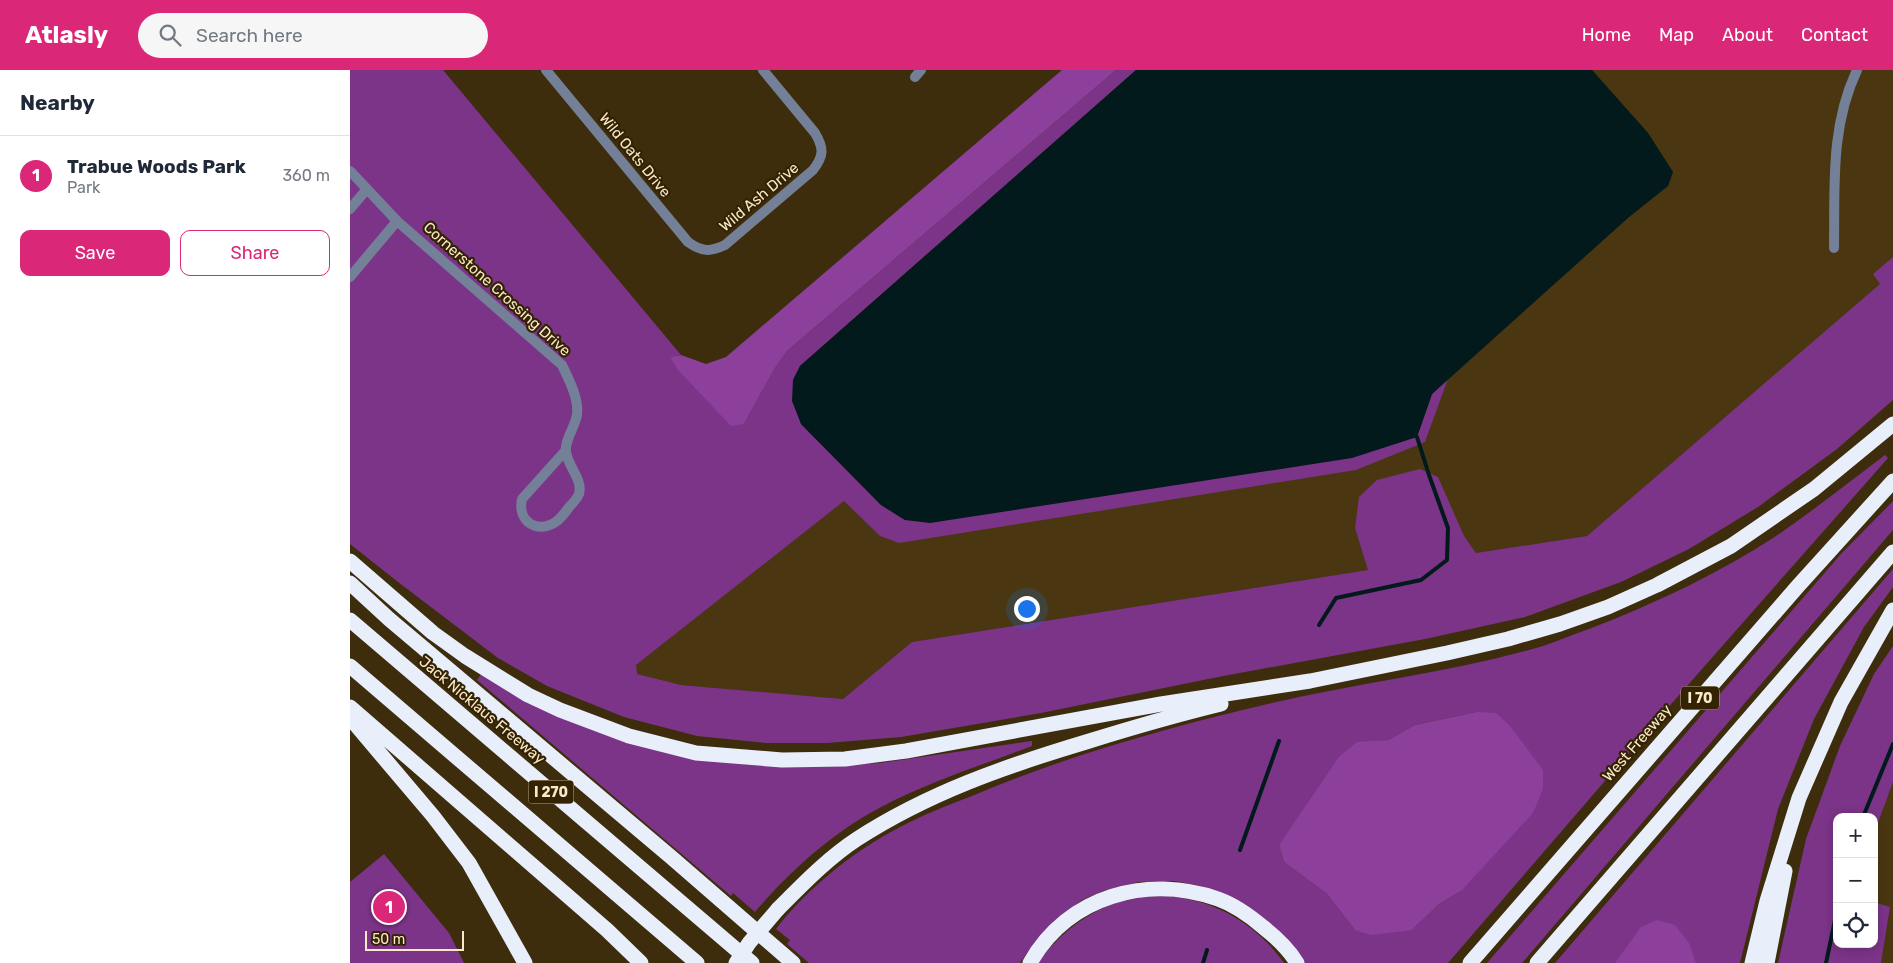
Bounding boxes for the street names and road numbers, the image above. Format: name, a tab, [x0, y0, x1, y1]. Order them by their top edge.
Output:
street label: Wild Oats Drive	[595, 109, 675, 201]
street label: Wild Ash Drive	[716, 159, 802, 235]
street label: Cornerstone Crossing Drive	[420, 218, 574, 360]
street label: Jack Nicklaus Freeway	[415, 652, 549, 768]
road number: I 70	[1681, 686, 1719, 710]
street label: West Freeway	[1599, 701, 1675, 785]
road number: I 270	[528, 780, 574, 804]

